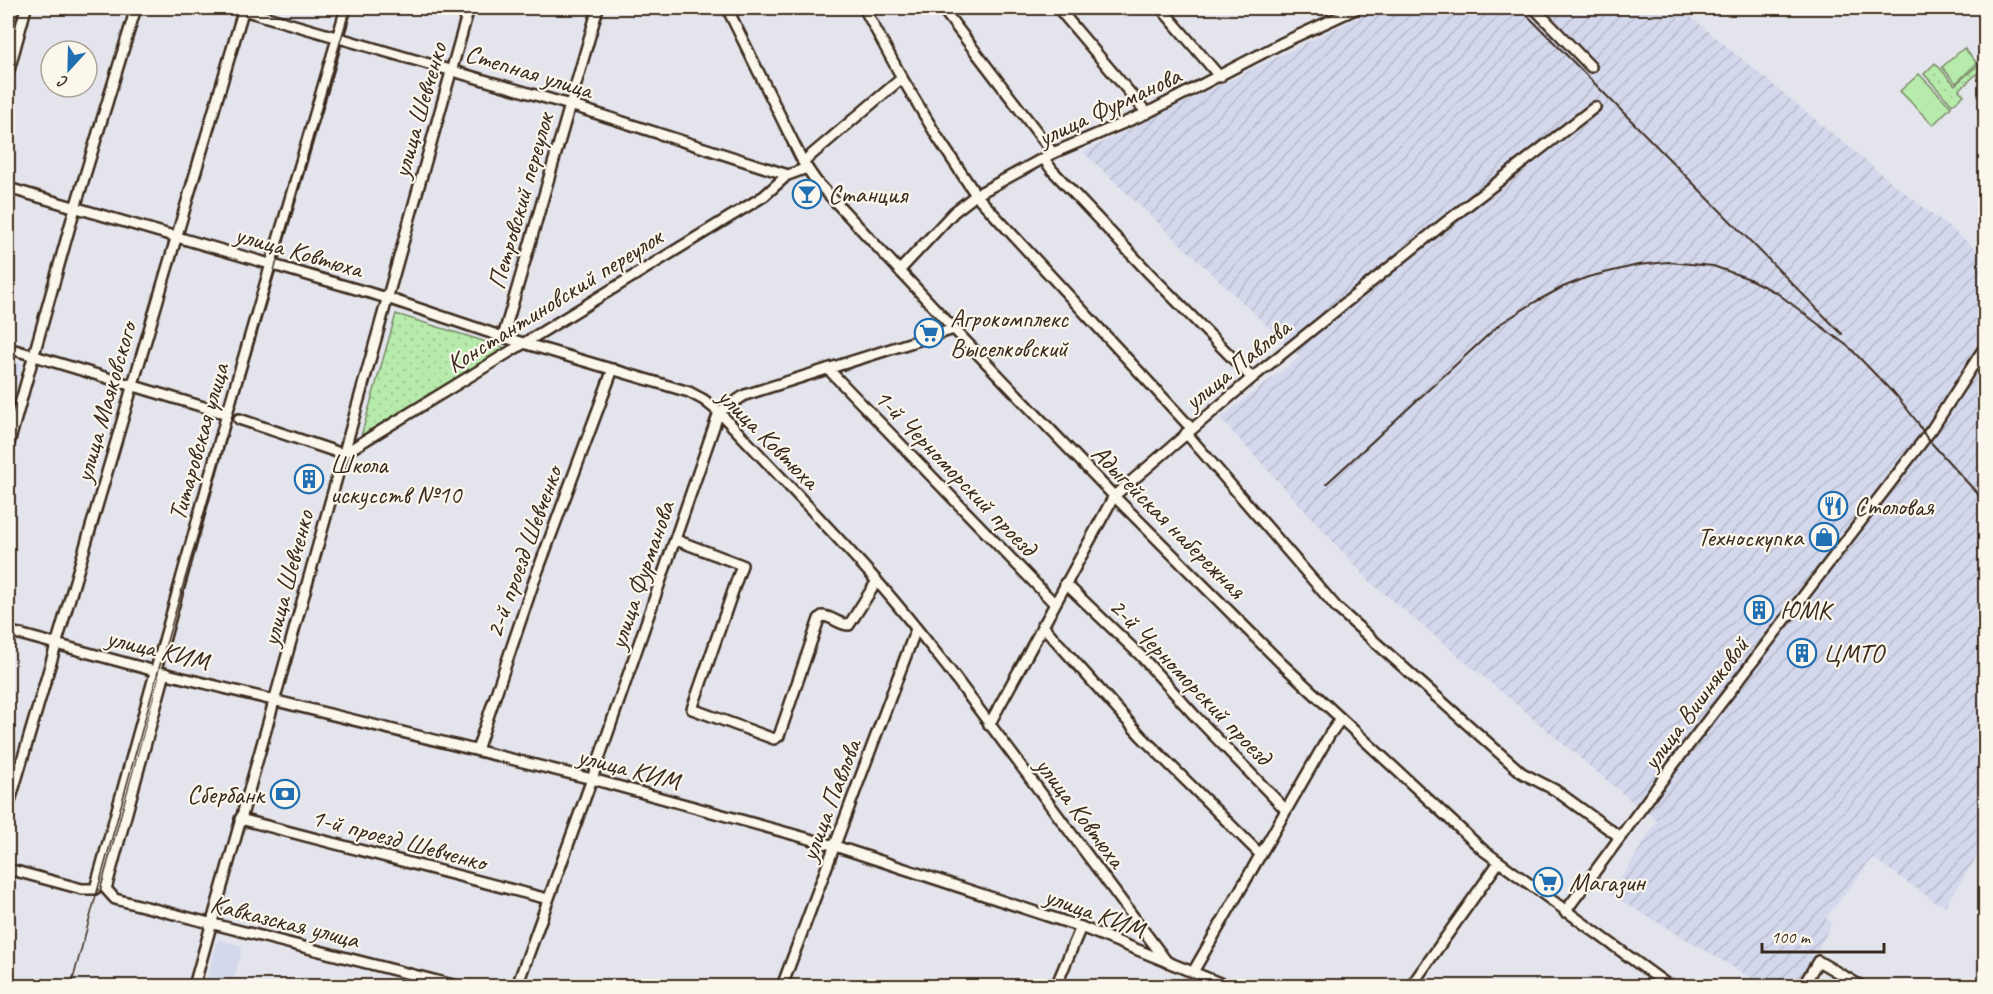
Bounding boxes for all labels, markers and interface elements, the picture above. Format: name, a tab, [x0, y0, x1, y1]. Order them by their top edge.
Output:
street label: Степная улица	[461, 36, 599, 107]
street label: улица Шевченко	[384, 37, 455, 183]
north arrow	[39, 39, 99, 99]
street label: улица Фурманова	[1031, 58, 1187, 155]
text: С	[54, 70, 71, 93]
street label: Петровский переулок	[480, 107, 562, 293]
bar icon: Станция	[791, 178, 823, 210]
place label: Станция	[828, 178, 909, 211]
street label: улица Ковтюха	[229, 217, 369, 286]
street label: Константиновский переулок	[440, 219, 670, 380]
place label: Агрокомплекс Выселковский	[950, 302, 1070, 365]
street label: улица Павлова	[1176, 310, 1299, 419]
street label: улица Маяковского	[66, 315, 145, 488]
supermarket icon: Агрокомплекс Выселковский	[913, 317, 945, 349]
street label: Титаровская улица	[160, 358, 237, 525]
street label: улица Ковтюха	[709, 379, 828, 498]
street label: 1-й Черноморский проезд	[867, 381, 1046, 565]
street label: Адыгейская набережная	[1084, 437, 1254, 607]
place label: Школа искусств №10	[330, 448, 463, 511]
street label: 2-й проезд Шевченко	[477, 459, 571, 642]
building icon: Школа искусств №10	[293, 463, 325, 495]
restaurant icon: Столовая	[1817, 490, 1849, 522]
place label: Столовая	[1854, 490, 1935, 523]
street label: улица Фурманова	[600, 495, 683, 655]
street label: улица Шевченко	[253, 505, 322, 651]
place label: Техноскупка	[1697, 521, 1805, 554]
shop icon: Техноскупка	[1808, 521, 1840, 553]
street label: 2-й Черноморский проезд	[1102, 590, 1281, 774]
building icon: ЮМК	[1743, 594, 1775, 626]
place label: ЮМК	[1780, 594, 1834, 627]
street label: улица КИМ	[101, 620, 215, 679]
street label: улица Вишняковой	[1633, 628, 1758, 778]
building icon: ЦМТО	[1786, 637, 1818, 669]
place label: ЦМТО	[1823, 637, 1887, 670]
street label: улица Павлова	[791, 733, 870, 867]
street label: улица КИМ	[572, 739, 686, 799]
street label: улица Ковтюха	[1027, 749, 1135, 876]
place label: Сбербанк	[187, 778, 267, 811]
bank icon: Сбербанк	[269, 778, 301, 810]
street label: 1-й проезд Шевченко	[308, 800, 493, 879]
supermarket icon: Магазин	[1532, 866, 1564, 898]
place label: Магазин	[1569, 866, 1647, 899]
street label: улица КИМ	[1038, 878, 1152, 947]
street label: Кавказская улица	[207, 887, 364, 956]
scale bar	[1762, 916, 1884, 954]
text: 100 m	[1771, 926, 1812, 948]

